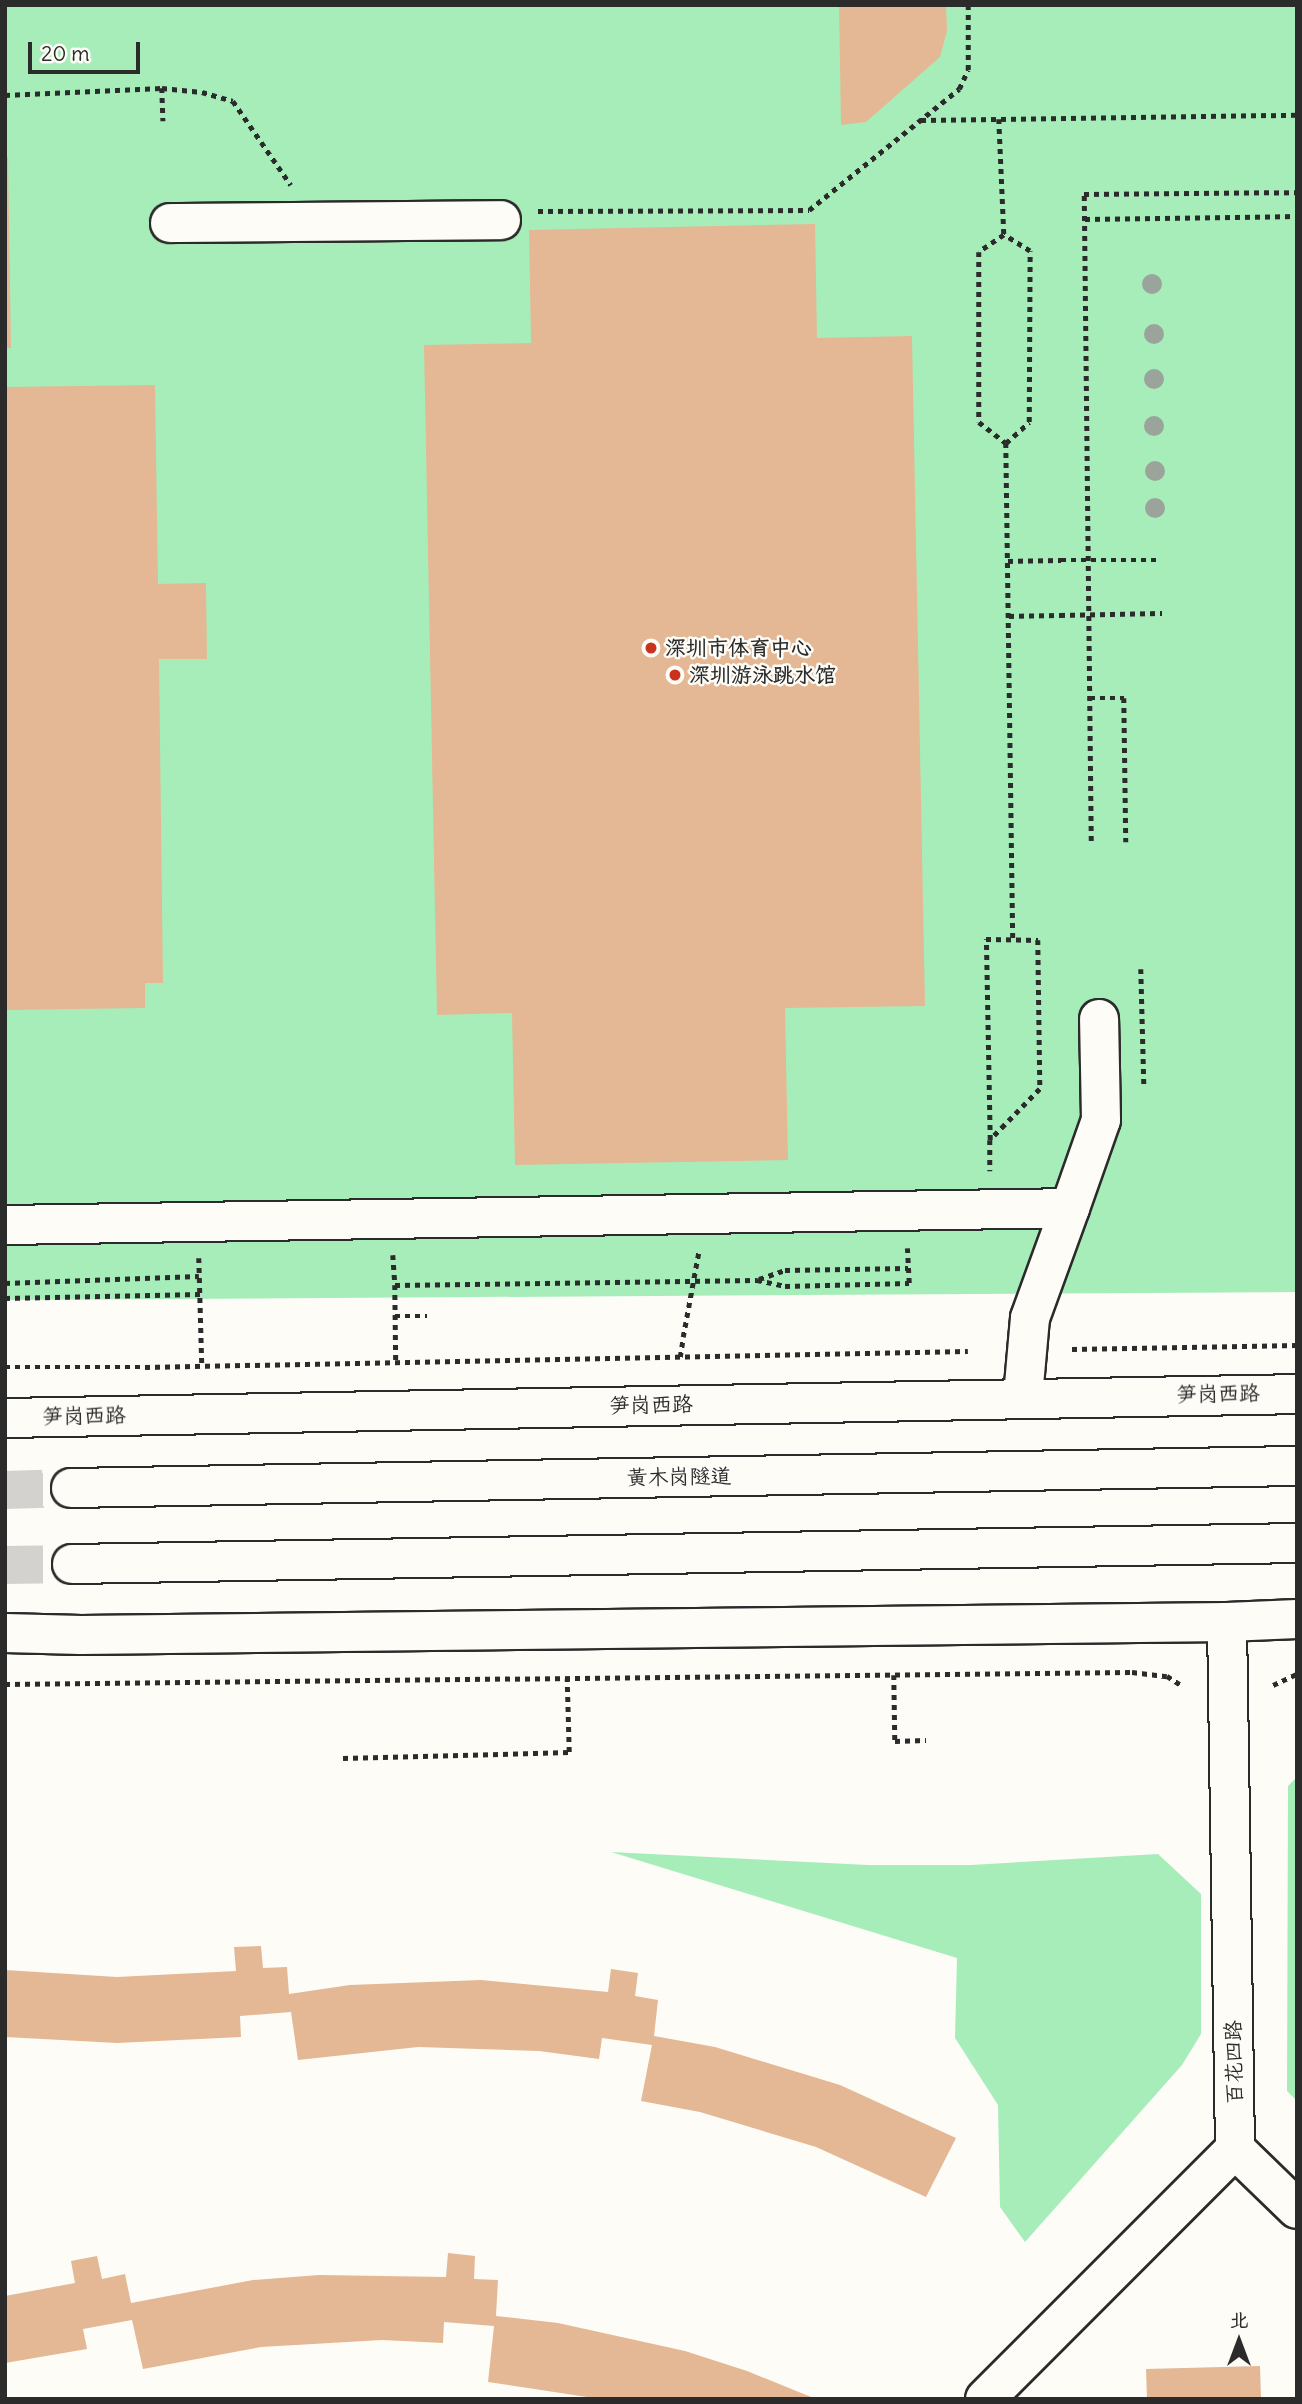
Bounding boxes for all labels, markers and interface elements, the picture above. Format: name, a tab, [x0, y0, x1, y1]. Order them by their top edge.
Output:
scale bar	[32, 28, 144, 72]
text: 20 m	[41, 40, 90, 67]
place label: 深圳市体育中心	[665, 635, 812, 661]
marker: 深圳市体育中心	[643, 640, 659, 656]
place label: 深圳游泳跳水馆	[689, 662, 836, 688]
marker: 深圳游泳跳水馆	[667, 667, 683, 683]
street label: 笋岗西路	[1176, 1381, 1260, 1407]
street label: 笋岗西路	[609, 1392, 693, 1418]
street label: 笋岗西路	[42, 1403, 126, 1429]
street label: 黄木岗隧道	[626, 1463, 732, 1491]
street label: 百花四路	[1221, 2020, 1247, 2104]
north arrow	[1204, 2306, 1274, 2376]
text: 北	[1229, 2308, 1249, 2332]

